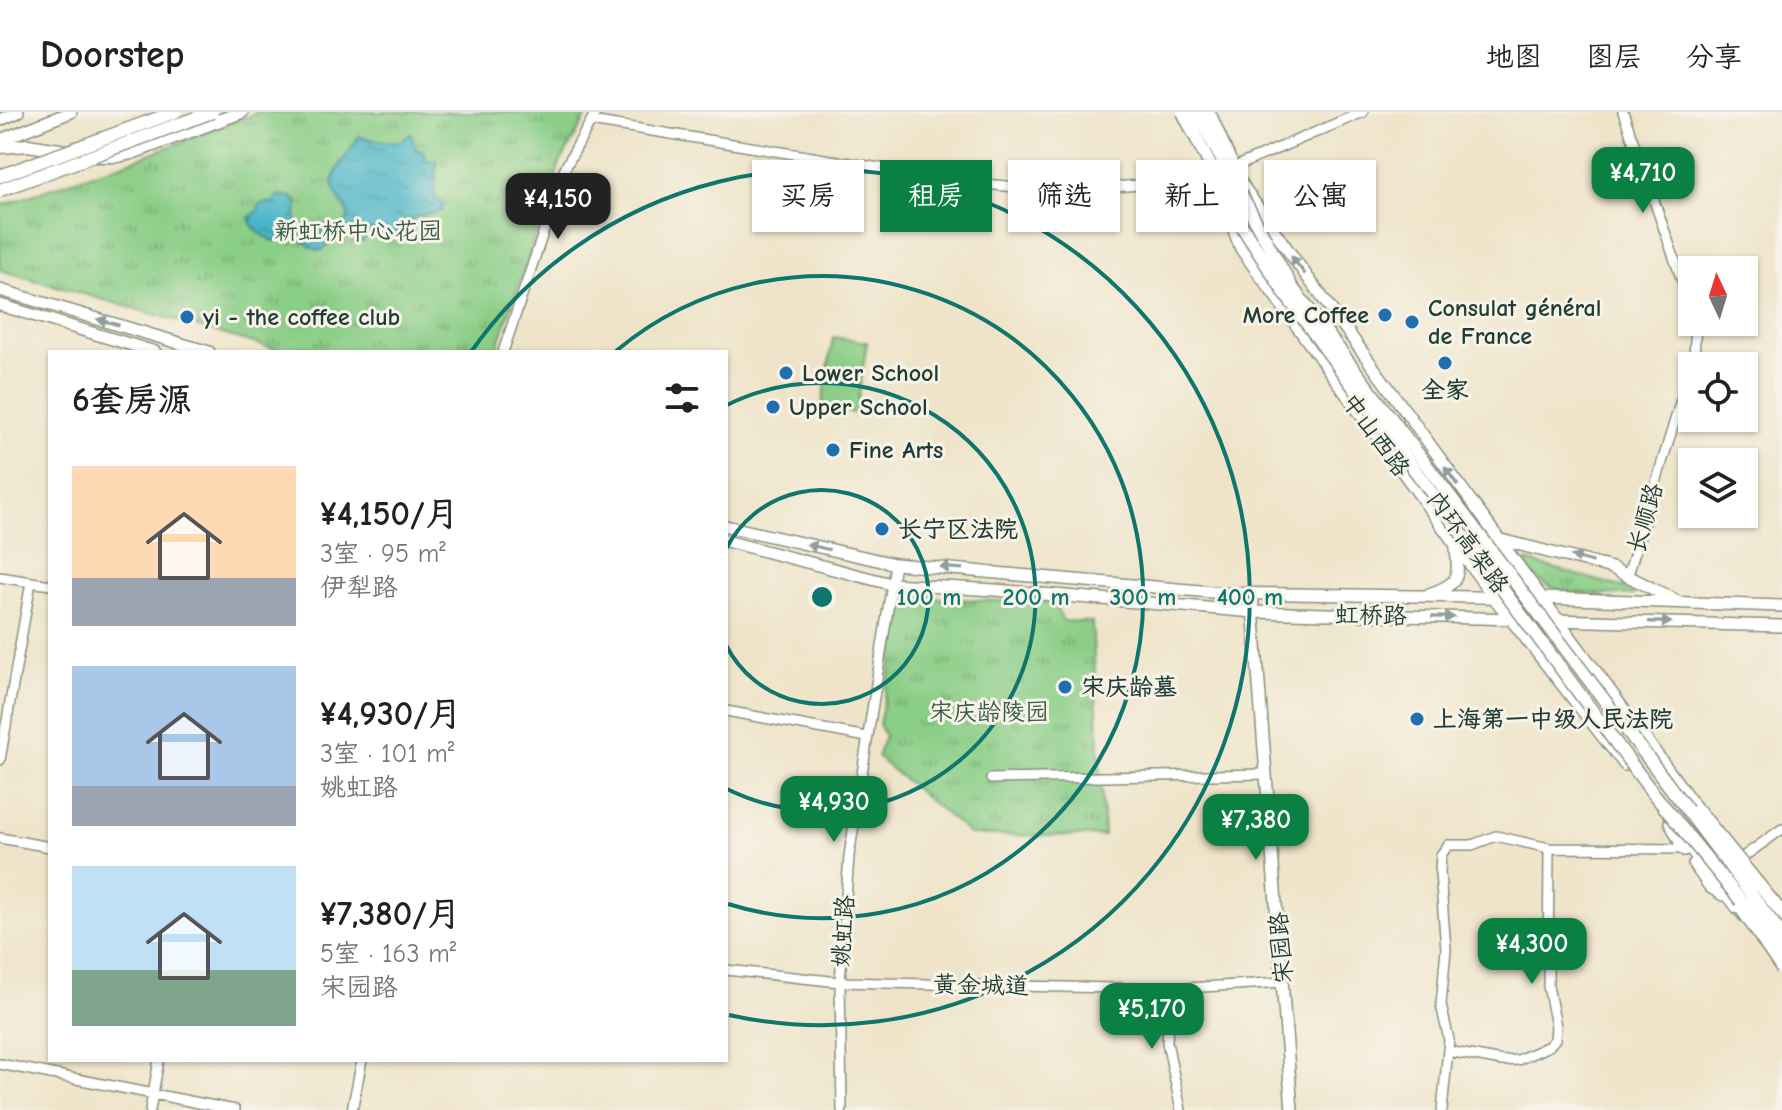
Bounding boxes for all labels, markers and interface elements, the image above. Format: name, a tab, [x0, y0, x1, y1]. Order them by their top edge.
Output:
text: Doorstep	[40, 33, 184, 77]
text: 地图	[1486, 41, 1542, 73]
text: 图层	[1586, 41, 1642, 73]
text: 分享	[1686, 41, 1742, 73]
pin: ¥4,710	[1578, 147, 1708, 215]
text: ¥4,710	[1610, 158, 1676, 188]
chip: 买房	[752, 160, 864, 232]
chip: 租房	[880, 160, 992, 232]
chip: 筛选	[1008, 160, 1120, 232]
chip: 新上	[1136, 160, 1248, 232]
chip: 公寓	[1264, 160, 1376, 232]
pin: ¥4,150	[493, 173, 623, 241]
text: ¥4,150	[524, 184, 592, 214]
park label: 新虹桥中心花园	[274, 217, 442, 245]
one-way arrow	[1291, 255, 1307, 276]
north arrow	[1678, 256, 1758, 336]
map controls	[1678, 256, 1758, 528]
place label: Consulat général de France	[1428, 294, 1601, 350]
place label: More Coffee	[1243, 301, 1369, 329]
place label: yi - the coffee club	[203, 303, 400, 331]
marker: More Coffee	[1376, 306, 1394, 324]
marker: yi - the coffee club	[178, 308, 196, 326]
marker: Consulat général de France	[1403, 313, 1421, 331]
one-way arrow	[95, 315, 119, 328]
button: locate	[1678, 352, 1758, 432]
marker: 全家	[1436, 354, 1454, 372]
place label: Lower School	[802, 359, 939, 387]
marker: Lower School	[777, 364, 795, 382]
icon: filters	[660, 376, 704, 420]
place label: 全家	[1421, 376, 1469, 404]
text: 6套房源	[72, 380, 192, 420]
street label: 中山西路	[1336, 388, 1416, 482]
place label: Upper School	[789, 393, 928, 421]
marker: Upper School	[764, 398, 782, 416]
place label: Fine Arts	[849, 436, 943, 464]
marker: Fine Arts	[824, 441, 842, 459]
button: layers	[1678, 448, 1758, 528]
one-way arrow	[1444, 465, 1459, 486]
street label: 长顺路	[1622, 480, 1668, 556]
street label: 内环高架路	[1421, 485, 1515, 599]
text: ¥4,150/月	[320, 494, 459, 534]
icon: home	[136, 498, 232, 594]
place label: 长宁区法院	[898, 515, 1018, 543]
marker: 长宁区法院	[873, 520, 891, 538]
text: 3室 · 95 m²	[320, 539, 446, 569]
one-way arrow	[806, 540, 831, 552]
one-way arrow	[1570, 553, 1595, 565]
one-way arrow	[938, 561, 963, 574]
text: 伊犁路	[320, 573, 398, 603]
centre of rings	[808, 583, 836, 611]
text: 100 m	[897, 583, 961, 611]
text: 200 m	[1002, 583, 1070, 611]
text: 300 m	[1110, 583, 1176, 611]
text: 400 m	[1217, 583, 1283, 611]
street label: 虹桥路	[1335, 600, 1407, 630]
one-way arrow	[1431, 611, 1456, 624]
one-way arrow	[1648, 616, 1673, 629]
place label: 宋庆龄墓	[1081, 673, 1177, 701]
marker: 宋庆龄墓	[1056, 678, 1074, 696]
text: ¥4,930/月	[320, 694, 462, 734]
icon: home	[136, 698, 232, 794]
park label: 宋庆龄陵园	[929, 698, 1049, 726]
place label: 上海第一中级人民法院	[1433, 705, 1673, 733]
marker: 上海第一中级人民法院	[1408, 710, 1426, 728]
text: 3室 · 101 m²	[320, 739, 454, 769]
text: 姚虹路	[320, 773, 398, 803]
pin: ¥4,930	[769, 776, 899, 844]
text: ¥4,930	[798, 787, 870, 817]
pin: ¥7,380	[1191, 794, 1321, 862]
text: ¥7,380	[1221, 805, 1291, 835]
text: ¥7,380/月	[320, 894, 461, 934]
street label: 姚虹路	[827, 894, 859, 968]
icon: home	[136, 898, 232, 994]
street label: 宋园路	[1264, 911, 1298, 985]
pin: ¥4,300	[1467, 918, 1597, 986]
text: ¥4,300	[1496, 929, 1568, 959]
text: 5室 · 163 m²	[320, 939, 456, 969]
street label: 黄金城道	[933, 970, 1029, 1000]
text: 宋园路	[320, 973, 398, 1003]
pin: ¥5,170	[1087, 983, 1217, 1051]
text: ¥5,170	[1118, 994, 1186, 1024]

